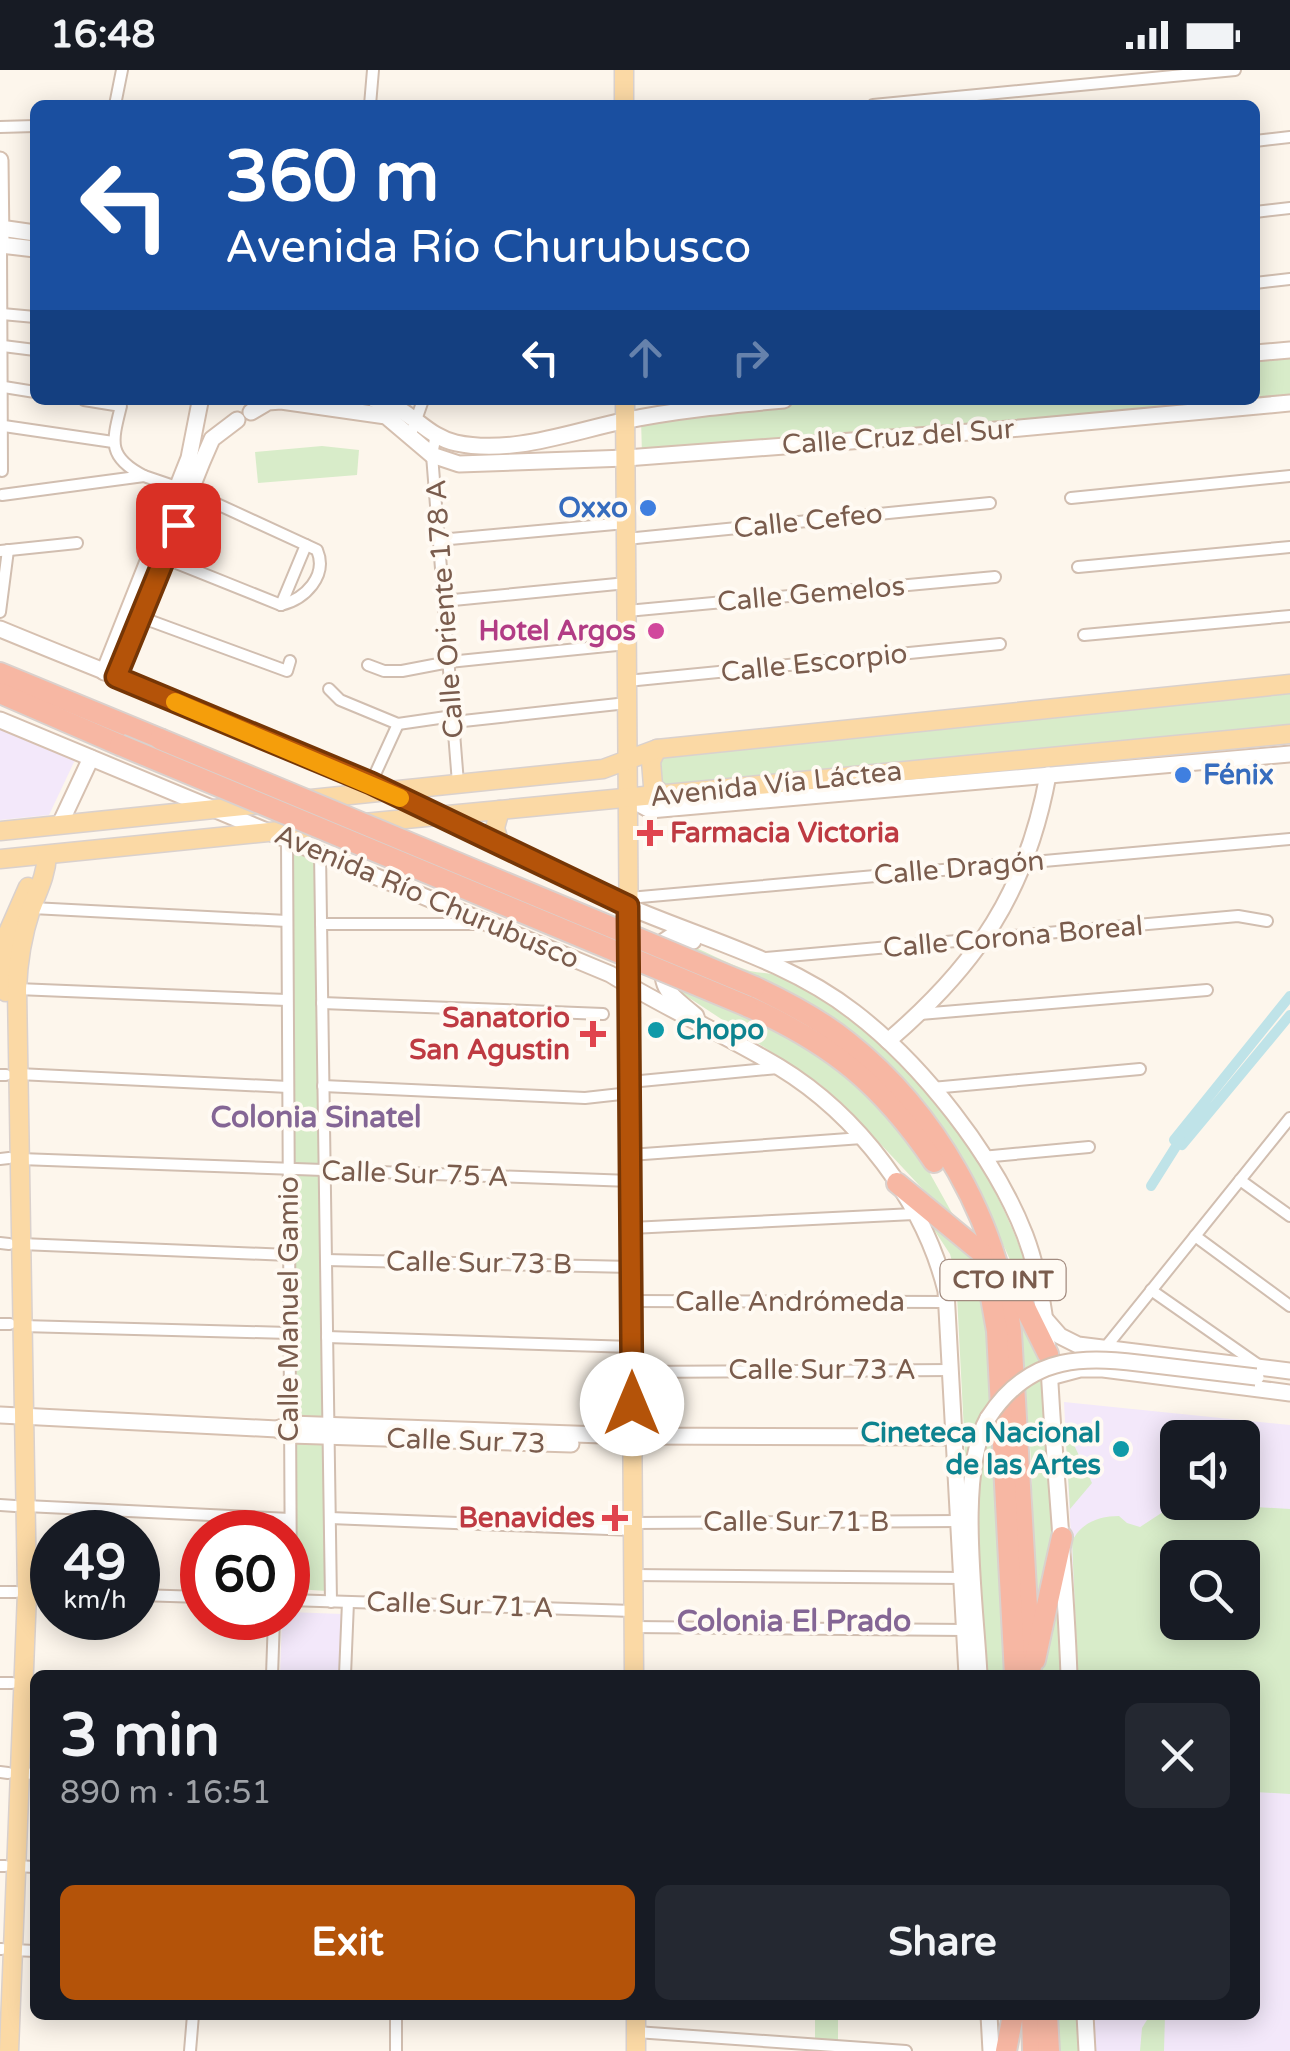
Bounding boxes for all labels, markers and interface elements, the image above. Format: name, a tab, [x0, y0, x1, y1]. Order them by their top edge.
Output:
text: 16:48	[50, 12, 155, 58]
text: 360 m	[225, 136, 439, 220]
icon: left	[60, 140, 190, 270]
text: Avenida Río Churubusco	[225, 221, 751, 275]
icon: left	[513, 330, 568, 385]
icon: ahead	[618, 330, 673, 385]
icon: right	[723, 330, 778, 385]
street label: Calle Cruz del Sur	[781, 412, 1016, 462]
street label: Calle Oriente 178 A	[419, 478, 471, 740]
pin	[136, 483, 221, 568]
place label: Oxxo	[558, 491, 628, 525]
street label: Calle Cefeo	[732, 496, 884, 546]
marker: Oxxo	[637, 497, 659, 519]
icon: arrive	[151, 498, 206, 553]
street label: Calle Gemelos	[716, 569, 906, 619]
place label: Hotel Argos	[479, 614, 636, 648]
marker: Hotel Argos	[645, 620, 667, 642]
street label: Calle Escorpio	[719, 636, 909, 690]
street label: Avenida Vía Láctea	[648, 754, 904, 814]
place label: Fénix	[1203, 758, 1274, 792]
marker: Fénix	[1172, 764, 1194, 786]
place label: Farmacia Victoria	[670, 816, 900, 850]
street label: Avenida Río Churubusco	[270, 817, 584, 977]
marker: Farmacia Victoria	[639, 822, 661, 844]
street label: Calle Dragón	[872, 844, 1046, 892]
street label: Calle Corona Boreal	[882, 909, 1144, 965]
place label: Sanatorio San Agustin	[409, 1001, 570, 1067]
place label: Chopo	[676, 1013, 764, 1047]
marker: Chopo	[645, 1019, 667, 1041]
marker: Sanatorio San Agustin	[580, 1021, 606, 1047]
district label: Colonia Sinatel	[211, 1099, 421, 1136]
street label: Calle Sur 75 A	[321, 1154, 509, 1194]
street label: Calle Manuel Gamio	[272, 1176, 306, 1442]
street label: Calle Sur 73 B	[386, 1244, 572, 1282]
road number: CTO INT	[940, 1260, 1066, 1300]
street label: Calle Andrómeda	[675, 1285, 905, 1319]
position arrow	[580, 1352, 684, 1456]
street label: Calle Sur 73 A	[728, 1353, 916, 1387]
place label: Cineteca Nacional de las Artes	[860, 1416, 1101, 1482]
map controls	[1160, 1420, 1260, 1640]
button: sound	[1160, 1420, 1260, 1520]
street label: Calle Sur 73	[386, 1421, 546, 1461]
marker: Cineteca Nacional de las Artes	[1110, 1438, 1132, 1460]
place label: Benavides	[459, 1501, 595, 1535]
street label: Calle Sur 71 B	[703, 1505, 889, 1539]
marker: Benavides	[604, 1507, 626, 1529]
speed limit sign: 60	[180, 1510, 310, 1640]
text: 49	[64, 1533, 126, 1593]
button: search	[1160, 1540, 1260, 1640]
text: km/h	[64, 1585, 126, 1615]
street label: Calle Sur 71 A	[366, 1585, 554, 1625]
district label: Colonia El Prado	[677, 1603, 911, 1640]
text: 3 min	[60, 1700, 220, 1772]
button: close	[1125, 1703, 1230, 1808]
text: 890 m · 16:51	[60, 1774, 272, 1812]
button: Exit	[60, 1885, 635, 2000]
button: Share	[655, 1885, 1230, 2000]

